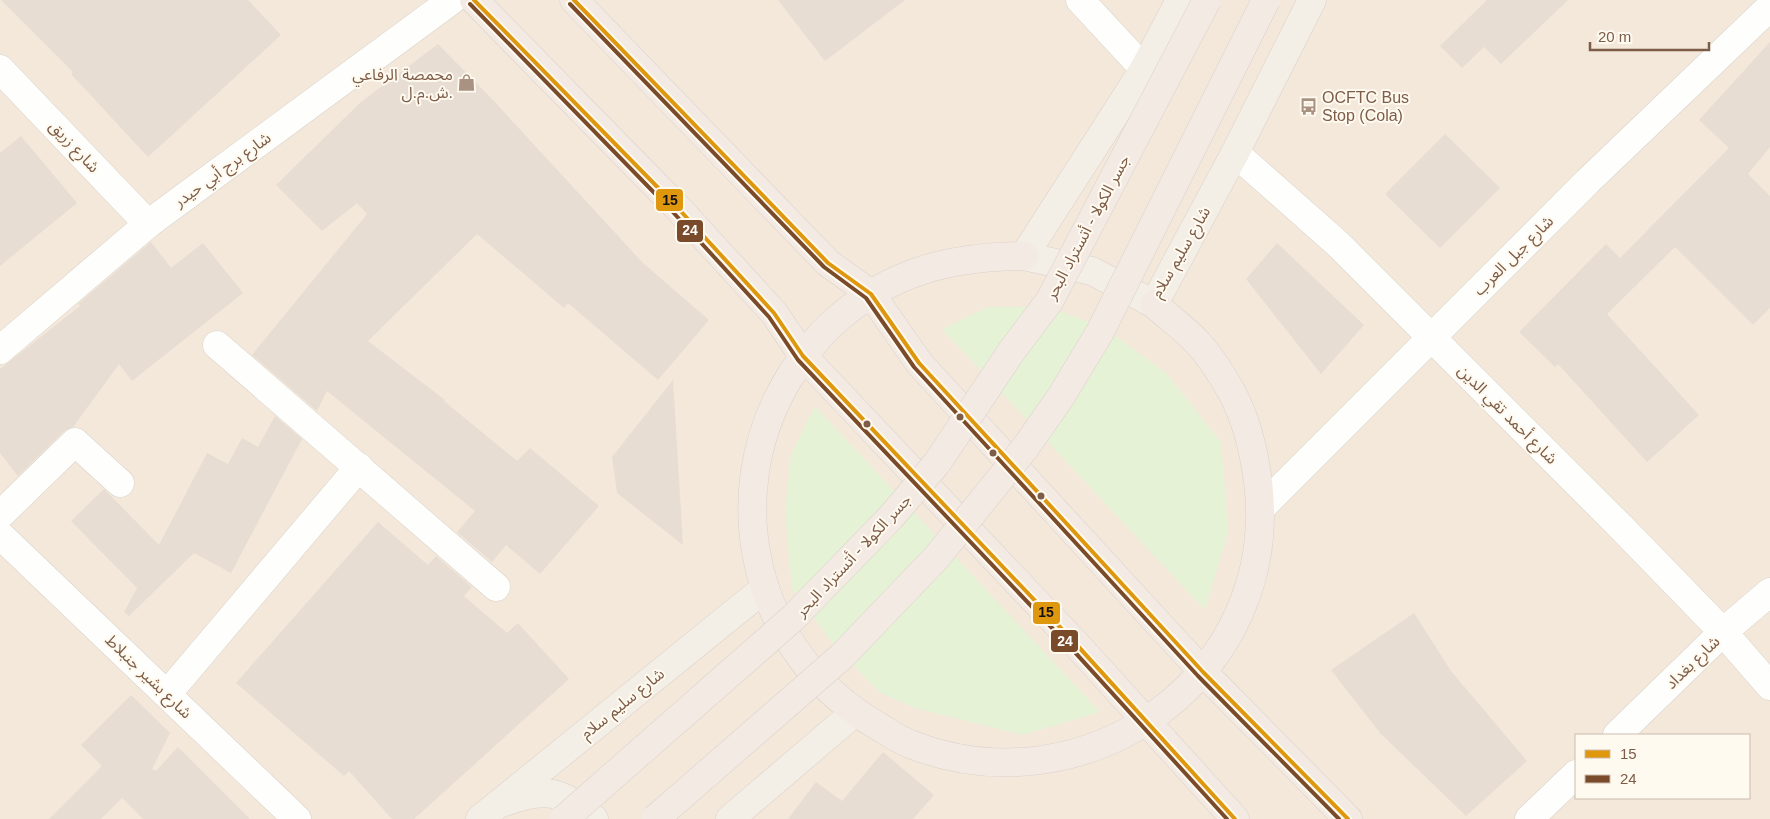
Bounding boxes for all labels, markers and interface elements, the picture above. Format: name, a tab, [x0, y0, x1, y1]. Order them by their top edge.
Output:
scale bar	[1590, 20, 1709, 52]
text: 20 m	[1598, 28, 1631, 45]
place label: محمصة الرفاعي ش.م.ل.	[352, 66, 453, 105]
shop icon: محمصة الرفاعي ش.م.ل.	[457, 73, 477, 93]
place label: OCFTC Bus Stop (Cola)	[1322, 89, 1409, 124]
bus stop icon: OCFTC Bus Stop (Cola)	[1298, 96, 1318, 116]
street label: شارع زريق	[43, 117, 103, 178]
street label: شارع برج أبي حيدر	[169, 128, 276, 214]
street label: جسر الكولا - أتستراد البحر	[1041, 152, 1134, 304]
line badge: 15	[655, 188, 684, 212]
text: 15	[662, 192, 678, 208]
street label: شارع سليم سلام	[1148, 204, 1217, 303]
street label: شارع جبل العرب	[1470, 212, 1559, 301]
line badge: 24	[676, 219, 704, 243]
text: 24	[682, 222, 698, 238]
street label: شارع أحمد تقي الدين	[1452, 361, 1561, 470]
unlabelled marker	[955, 412, 965, 422]
unlabelled marker	[862, 419, 872, 429]
unlabelled marker	[988, 448, 998, 458]
street label: جسر الكولا - أتستراد البحر	[791, 490, 915, 621]
unlabelled marker	[1036, 491, 1046, 501]
line badge: 15	[1032, 601, 1061, 625]
text: 15	[1038, 604, 1054, 620]
line badge: 24	[1050, 629, 1079, 653]
street label: شارع بشير جنبلاط	[99, 631, 195, 725]
text: 24	[1057, 633, 1073, 649]
street label: شارع بغداد	[1662, 633, 1726, 695]
street label: شارع سليم سلام	[577, 665, 670, 745]
legend	[1575, 734, 1750, 799]
text: 15	[1620, 745, 1637, 762]
text: 24	[1620, 770, 1637, 787]

